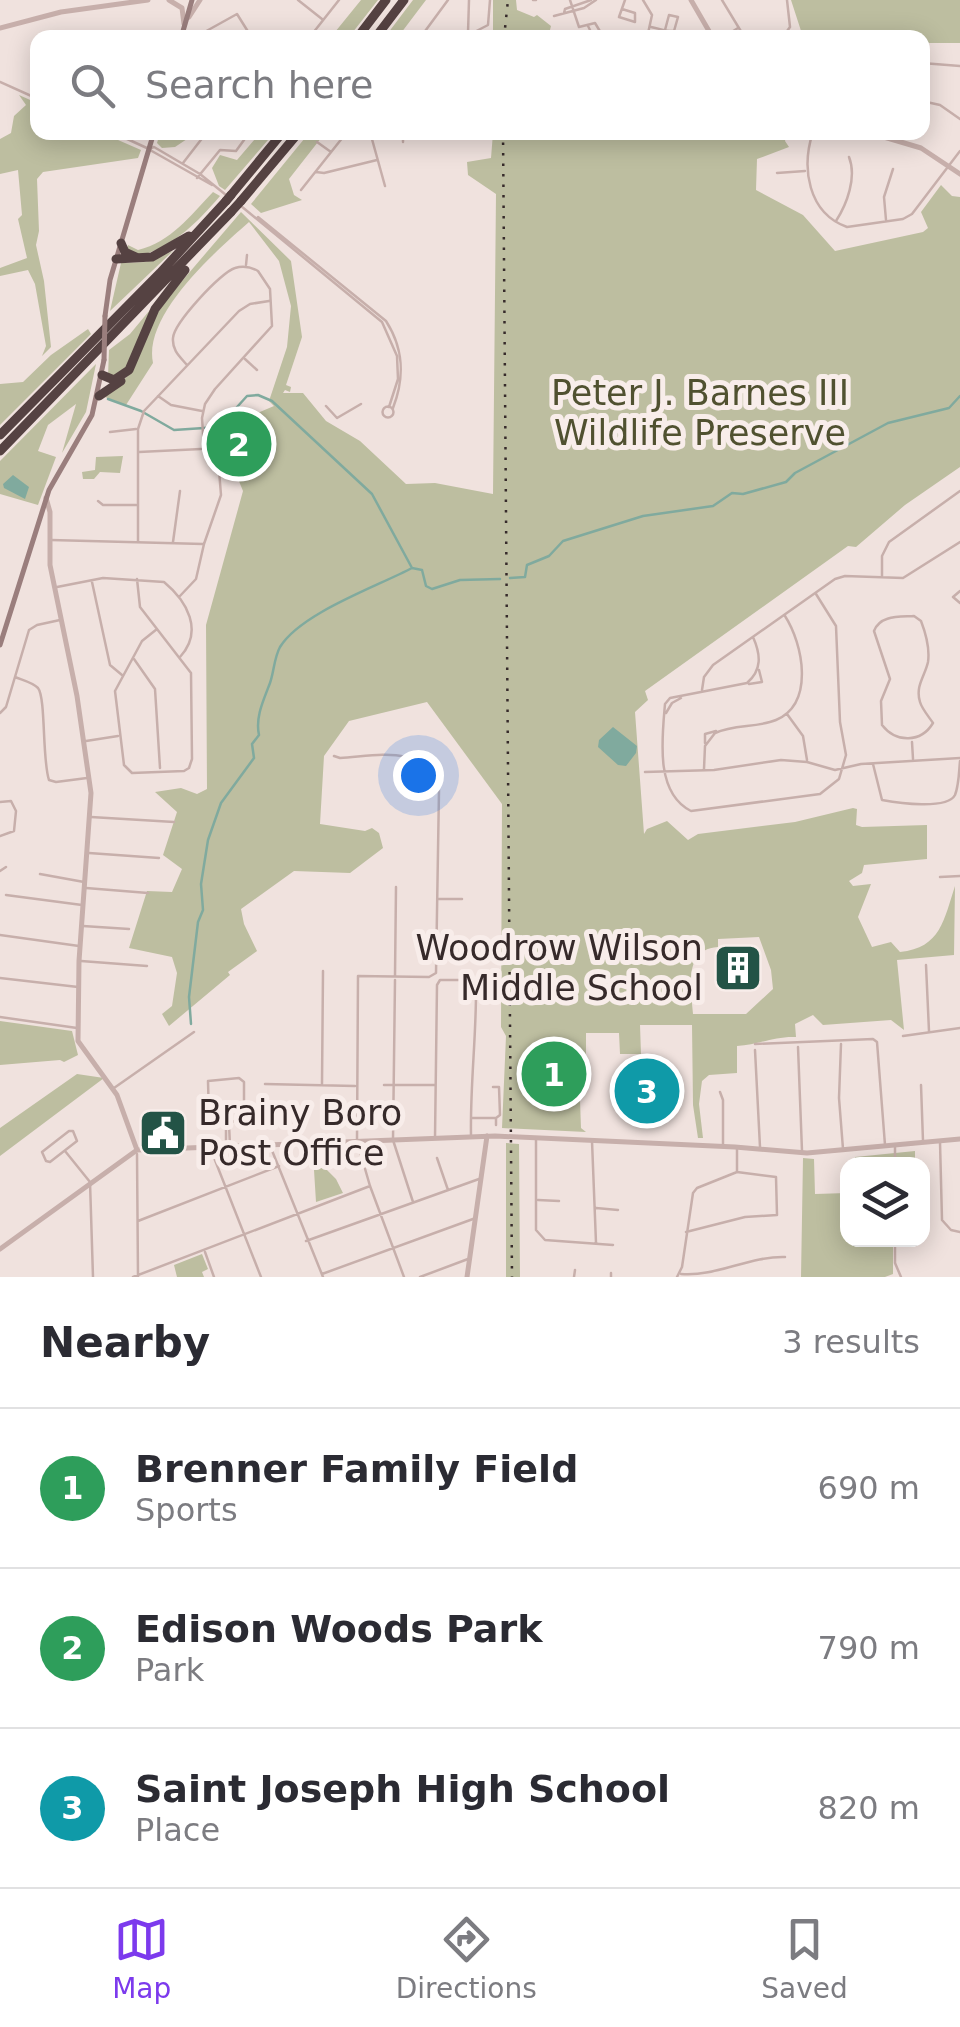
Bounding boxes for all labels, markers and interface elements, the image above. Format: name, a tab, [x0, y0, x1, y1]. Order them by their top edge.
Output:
search box	[30, 30, 930, 140]
icon: search	[65, 58, 120, 113]
text: Search here	[145, 63, 373, 107]
park label: Peter J. Barnes III Wildlife Preserve	[551, 373, 849, 453]
pin: 2	[206, 406, 272, 482]
your location	[393, 750, 444, 801]
place label: Woodrow Wilson Middle School	[415, 928, 703, 1008]
building icon: Woodrow Wilson Middle School	[712, 942, 764, 994]
pin: 1	[522, 1036, 586, 1112]
pin: 3	[614, 1054, 680, 1128]
place label: Brainy Boro Post Office	[198, 1093, 402, 1173]
public building icon: Brainy Boro Post Office	[137, 1107, 189, 1159]
map controls	[840, 1157, 930, 1247]
button: layers	[840, 1157, 930, 1247]
text: Nearby	[40, 1318, 210, 1367]
text: 3 results	[782, 1323, 920, 1361]
text: Brenner Family Field	[135, 1447, 578, 1491]
text: 1	[61, 1469, 84, 1507]
text: 690 m	[818, 1469, 920, 1507]
text: Sports	[135, 1491, 238, 1529]
text: Edison Woods Park	[135, 1607, 543, 1651]
text: 2	[61, 1629, 84, 1667]
text: 790 m	[818, 1629, 920, 1667]
text: Park	[135, 1651, 204, 1689]
text: Saint Joseph High School	[135, 1767, 670, 1811]
text: 3	[61, 1789, 84, 1827]
text: 820 m	[818, 1789, 920, 1827]
text: Place	[135, 1811, 220, 1849]
tab: Map	[112, 1912, 171, 2005]
tab: Directions	[396, 1912, 537, 2005]
tab: Saved	[761, 1912, 848, 2005]

